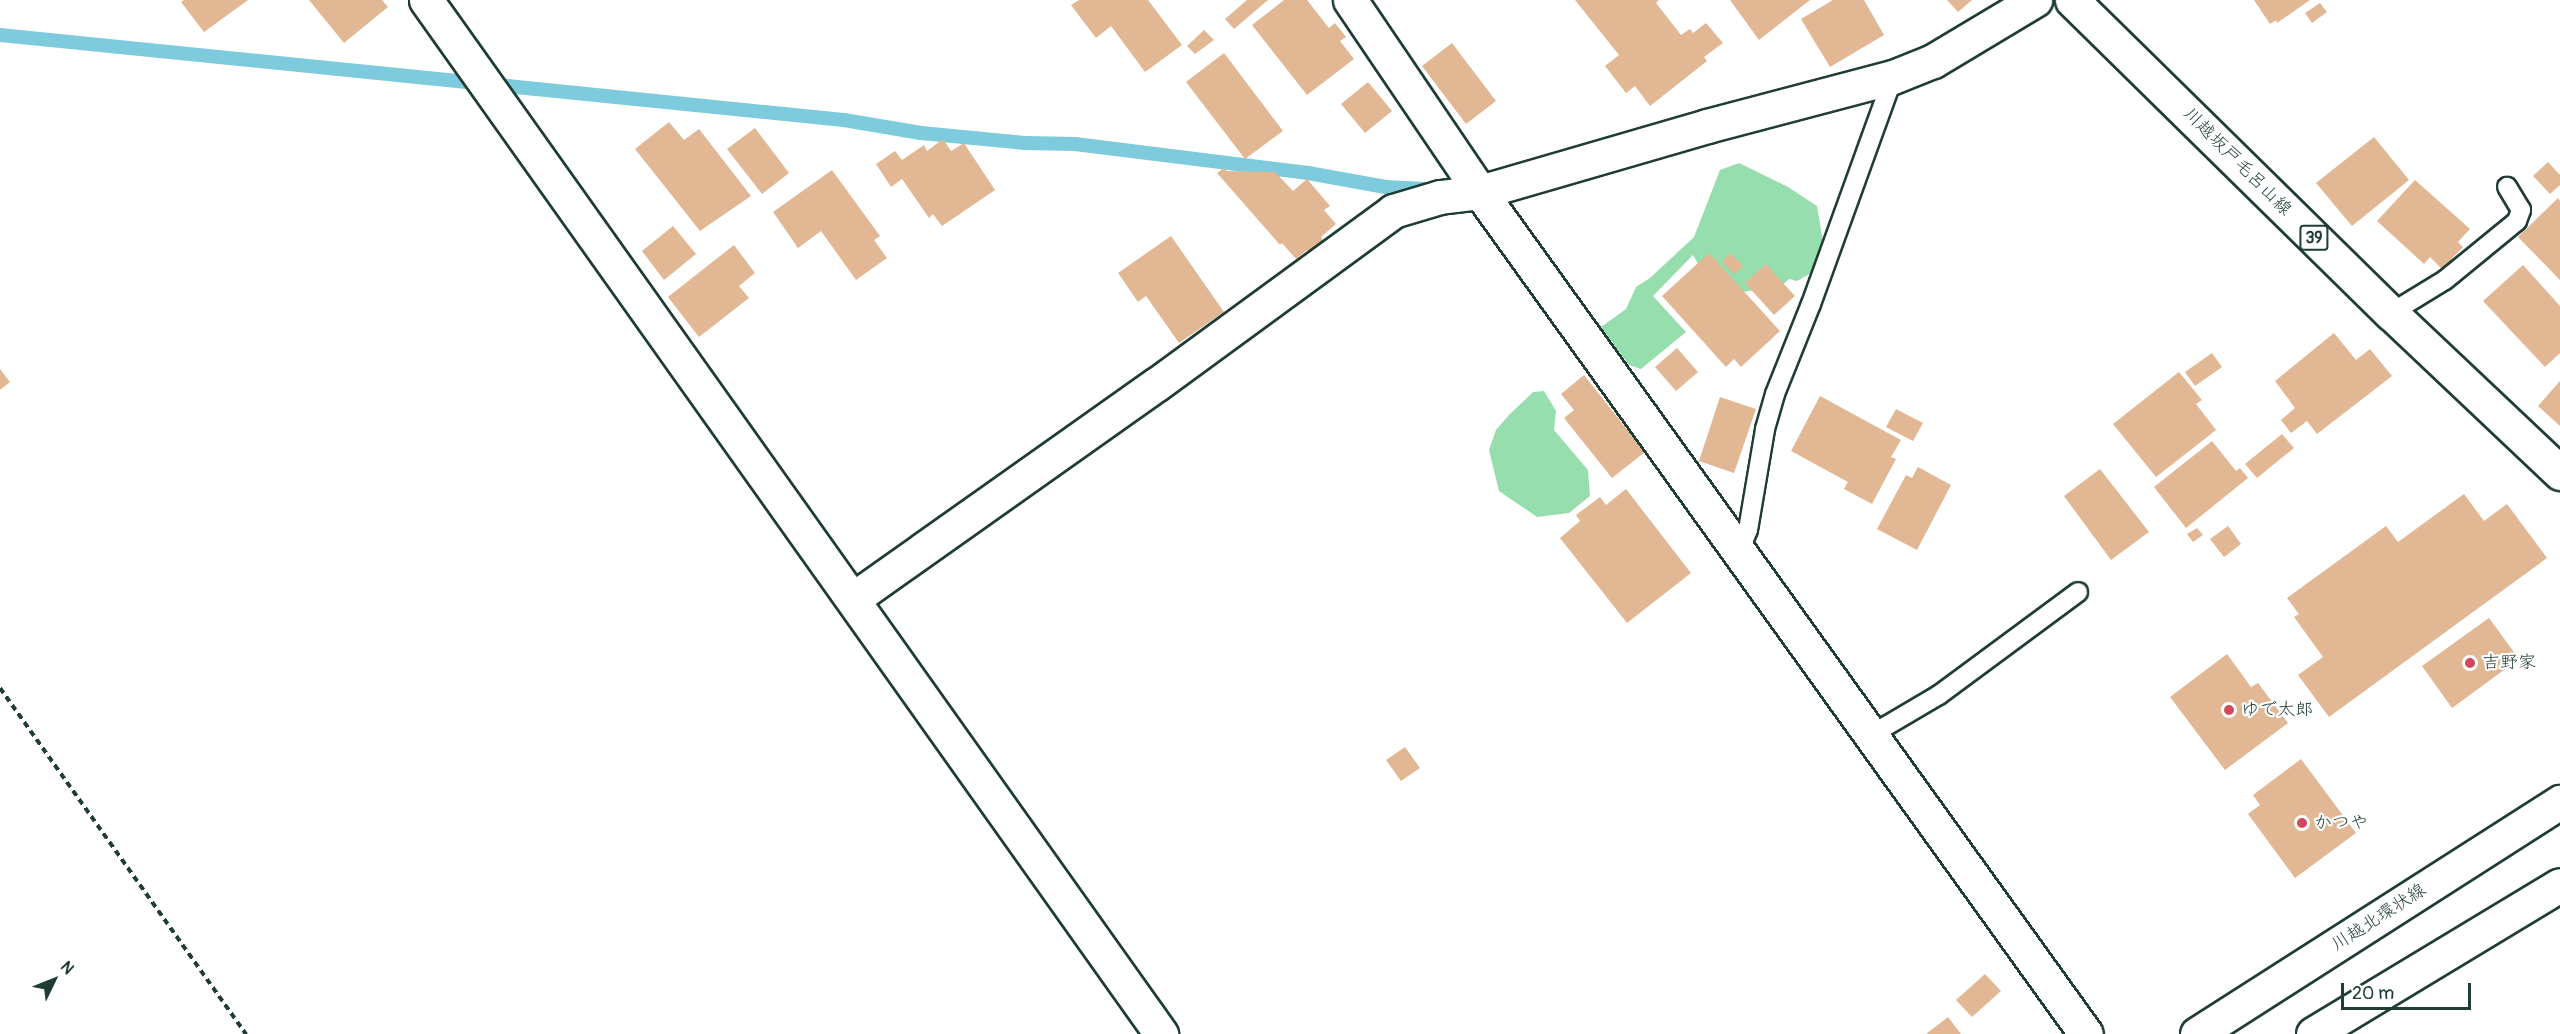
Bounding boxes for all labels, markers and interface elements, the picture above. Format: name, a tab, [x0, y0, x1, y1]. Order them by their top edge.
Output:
street label: 川越坂戸毛呂山線	[2178, 103, 2296, 221]
road number: 39	[2299, 225, 2329, 251]
place label: 吉野家	[2482, 652, 2536, 674]
marker: 吉野家	[2463, 656, 2477, 670]
place label: ゆで太郎	[2241, 699, 2313, 721]
marker: ゆで太郎	[2222, 703, 2236, 717]
place label: かつや	[2314, 812, 2368, 834]
marker: かつや	[2295, 816, 2309, 830]
street label: 川越北環状線	[2328, 880, 2430, 956]
north arrow	[24, 950, 84, 1010]
text: N	[56, 957, 78, 978]
scale bar	[2344, 971, 2474, 1009]
text: 20 m	[2352, 982, 2394, 1005]

